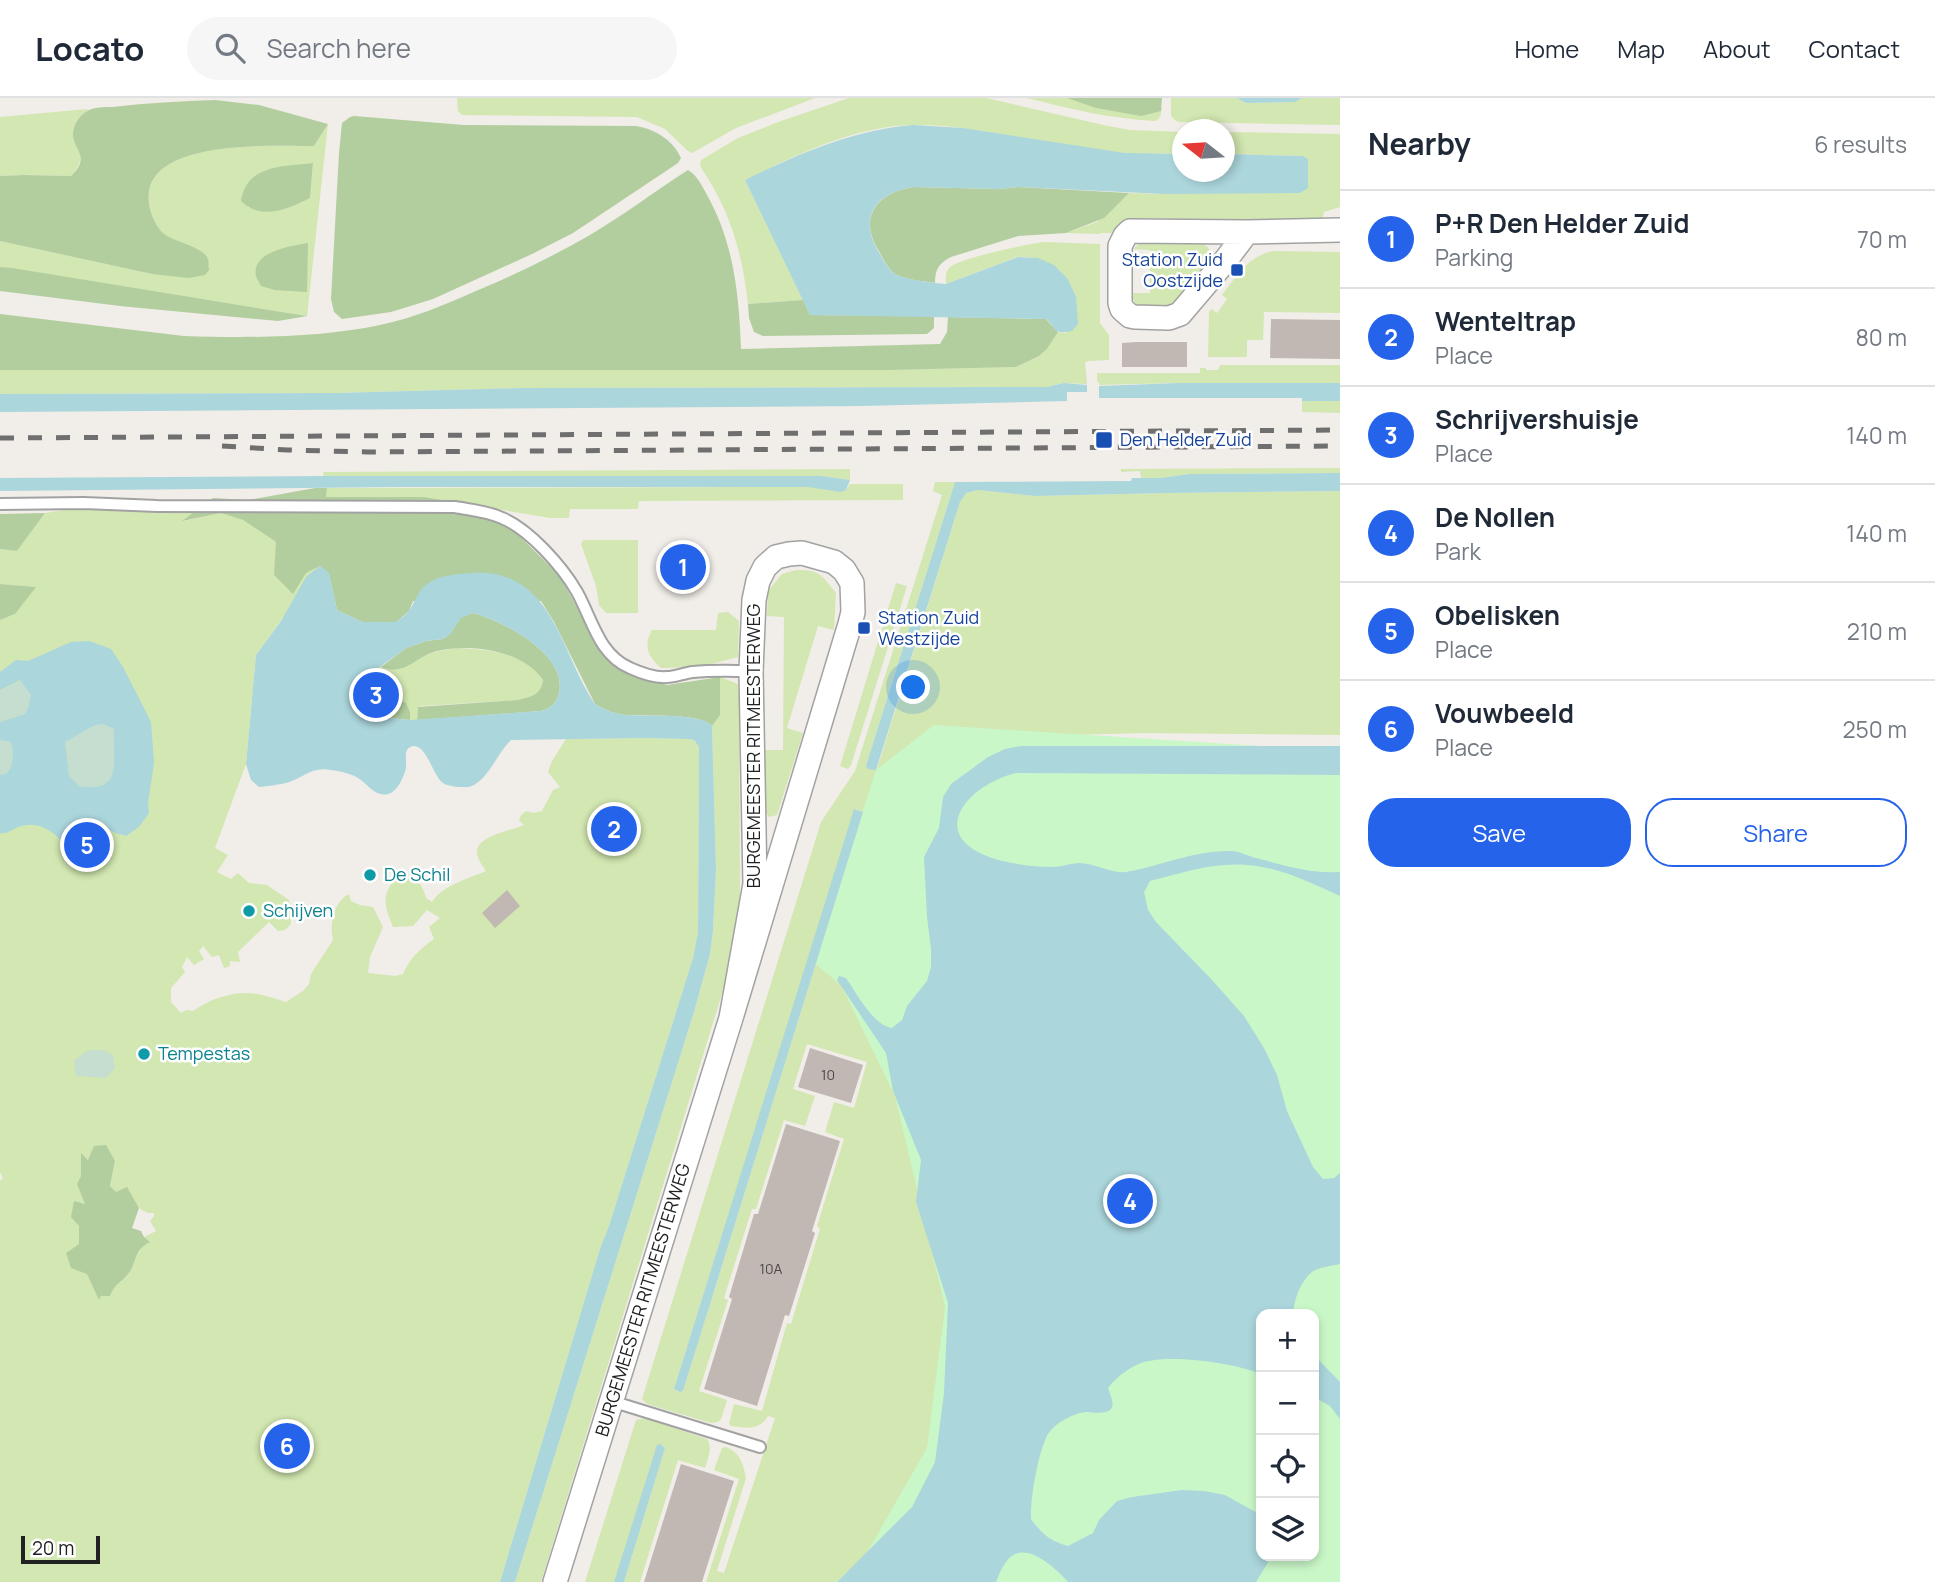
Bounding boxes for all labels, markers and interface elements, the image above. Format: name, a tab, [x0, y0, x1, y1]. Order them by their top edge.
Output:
search box	[187, 17, 677, 80]
text: Locato	[35, 26, 145, 71]
icon: search	[211, 29, 249, 67]
text: Search here	[267, 30, 411, 66]
text: Home	[1514, 32, 1579, 65]
text: Map	[1617, 32, 1665, 65]
text: About	[1703, 32, 1771, 65]
text: Contact	[1809, 32, 1900, 65]
north arrow	[1172, 119, 1235, 182]
text: Nearby	[1368, 123, 1471, 164]
text: 6 results	[1814, 128, 1907, 160]
text: P+R Den Helder Zuid	[1435, 205, 1690, 241]
text: 1	[1386, 223, 1396, 255]
text: 70 m	[1857, 223, 1907, 255]
text: Parking	[1435, 241, 1513, 273]
place label: Station Zuid Oostzijde	[1122, 247, 1223, 292]
marker: Station Zuid Oostzijde	[1229, 262, 1245, 278]
text: Wenteltrap	[1435, 303, 1576, 339]
text: 2	[1384, 321, 1398, 353]
text: 80 m	[1856, 321, 1907, 353]
text: Place	[1435, 339, 1493, 371]
text: Schrijvershuisje	[1435, 401, 1639, 437]
text: 3	[1384, 419, 1398, 451]
text: 140 m	[1846, 419, 1907, 451]
place label: Den Helder Zuid	[1120, 427, 1252, 451]
marker: Den Helder Zuid	[1094, 430, 1114, 450]
text: Place	[1435, 437, 1493, 469]
text: De Nollen	[1435, 499, 1555, 535]
text: 4	[1384, 517, 1398, 549]
text: 140 m	[1846, 517, 1907, 549]
text: Park	[1435, 535, 1481, 567]
pin: 1	[660, 541, 706, 593]
text: Obelisken	[1435, 597, 1560, 633]
street label: BURGEMEESTER RITMEESTERWEG	[741, 604, 765, 888]
place label: Station Zuid Westzijde	[878, 605, 979, 650]
text: 5	[1384, 615, 1398, 647]
text: 210 m	[1847, 615, 1907, 647]
marker: Station Zuid Westzijde	[856, 620, 872, 636]
text: Place	[1435, 633, 1493, 665]
pin: 3	[353, 669, 399, 721]
your location	[896, 670, 930, 704]
text: Vouwbeeld	[1435, 695, 1574, 731]
text: 6	[1384, 713, 1398, 745]
text: 250 m	[1842, 713, 1907, 745]
text: Place	[1435, 731, 1493, 763]
button: Save	[1368, 798, 1631, 867]
button: Share	[1645, 798, 1907, 867]
pin: 2	[591, 803, 637, 855]
pin: 5	[64, 819, 110, 871]
place label: De Schil	[384, 862, 450, 886]
marker: De Schil	[362, 867, 378, 883]
place label: Schijven	[263, 898, 333, 922]
marker: Schijven	[241, 903, 257, 919]
place label: Tempestas	[158, 1041, 250, 1065]
marker: Tempestas	[136, 1046, 152, 1062]
house number: 10	[821, 1065, 835, 1084]
street label: BURGEMEESTER RITMEESTERWEG	[589, 1160, 695, 1439]
pin: 4	[1107, 1175, 1153, 1227]
house number: 10A	[760, 1259, 783, 1278]
map controls	[1256, 1309, 1319, 1561]
button: +	[1256, 1309, 1319, 1372]
button: −	[1256, 1372, 1319, 1435]
pin: 6	[264, 1420, 310, 1472]
button: locate	[1256, 1435, 1319, 1498]
button: layers	[1256, 1498, 1319, 1561]
scale bar	[21, 1533, 100, 1565]
text: 20 m	[32, 1535, 74, 1561]

